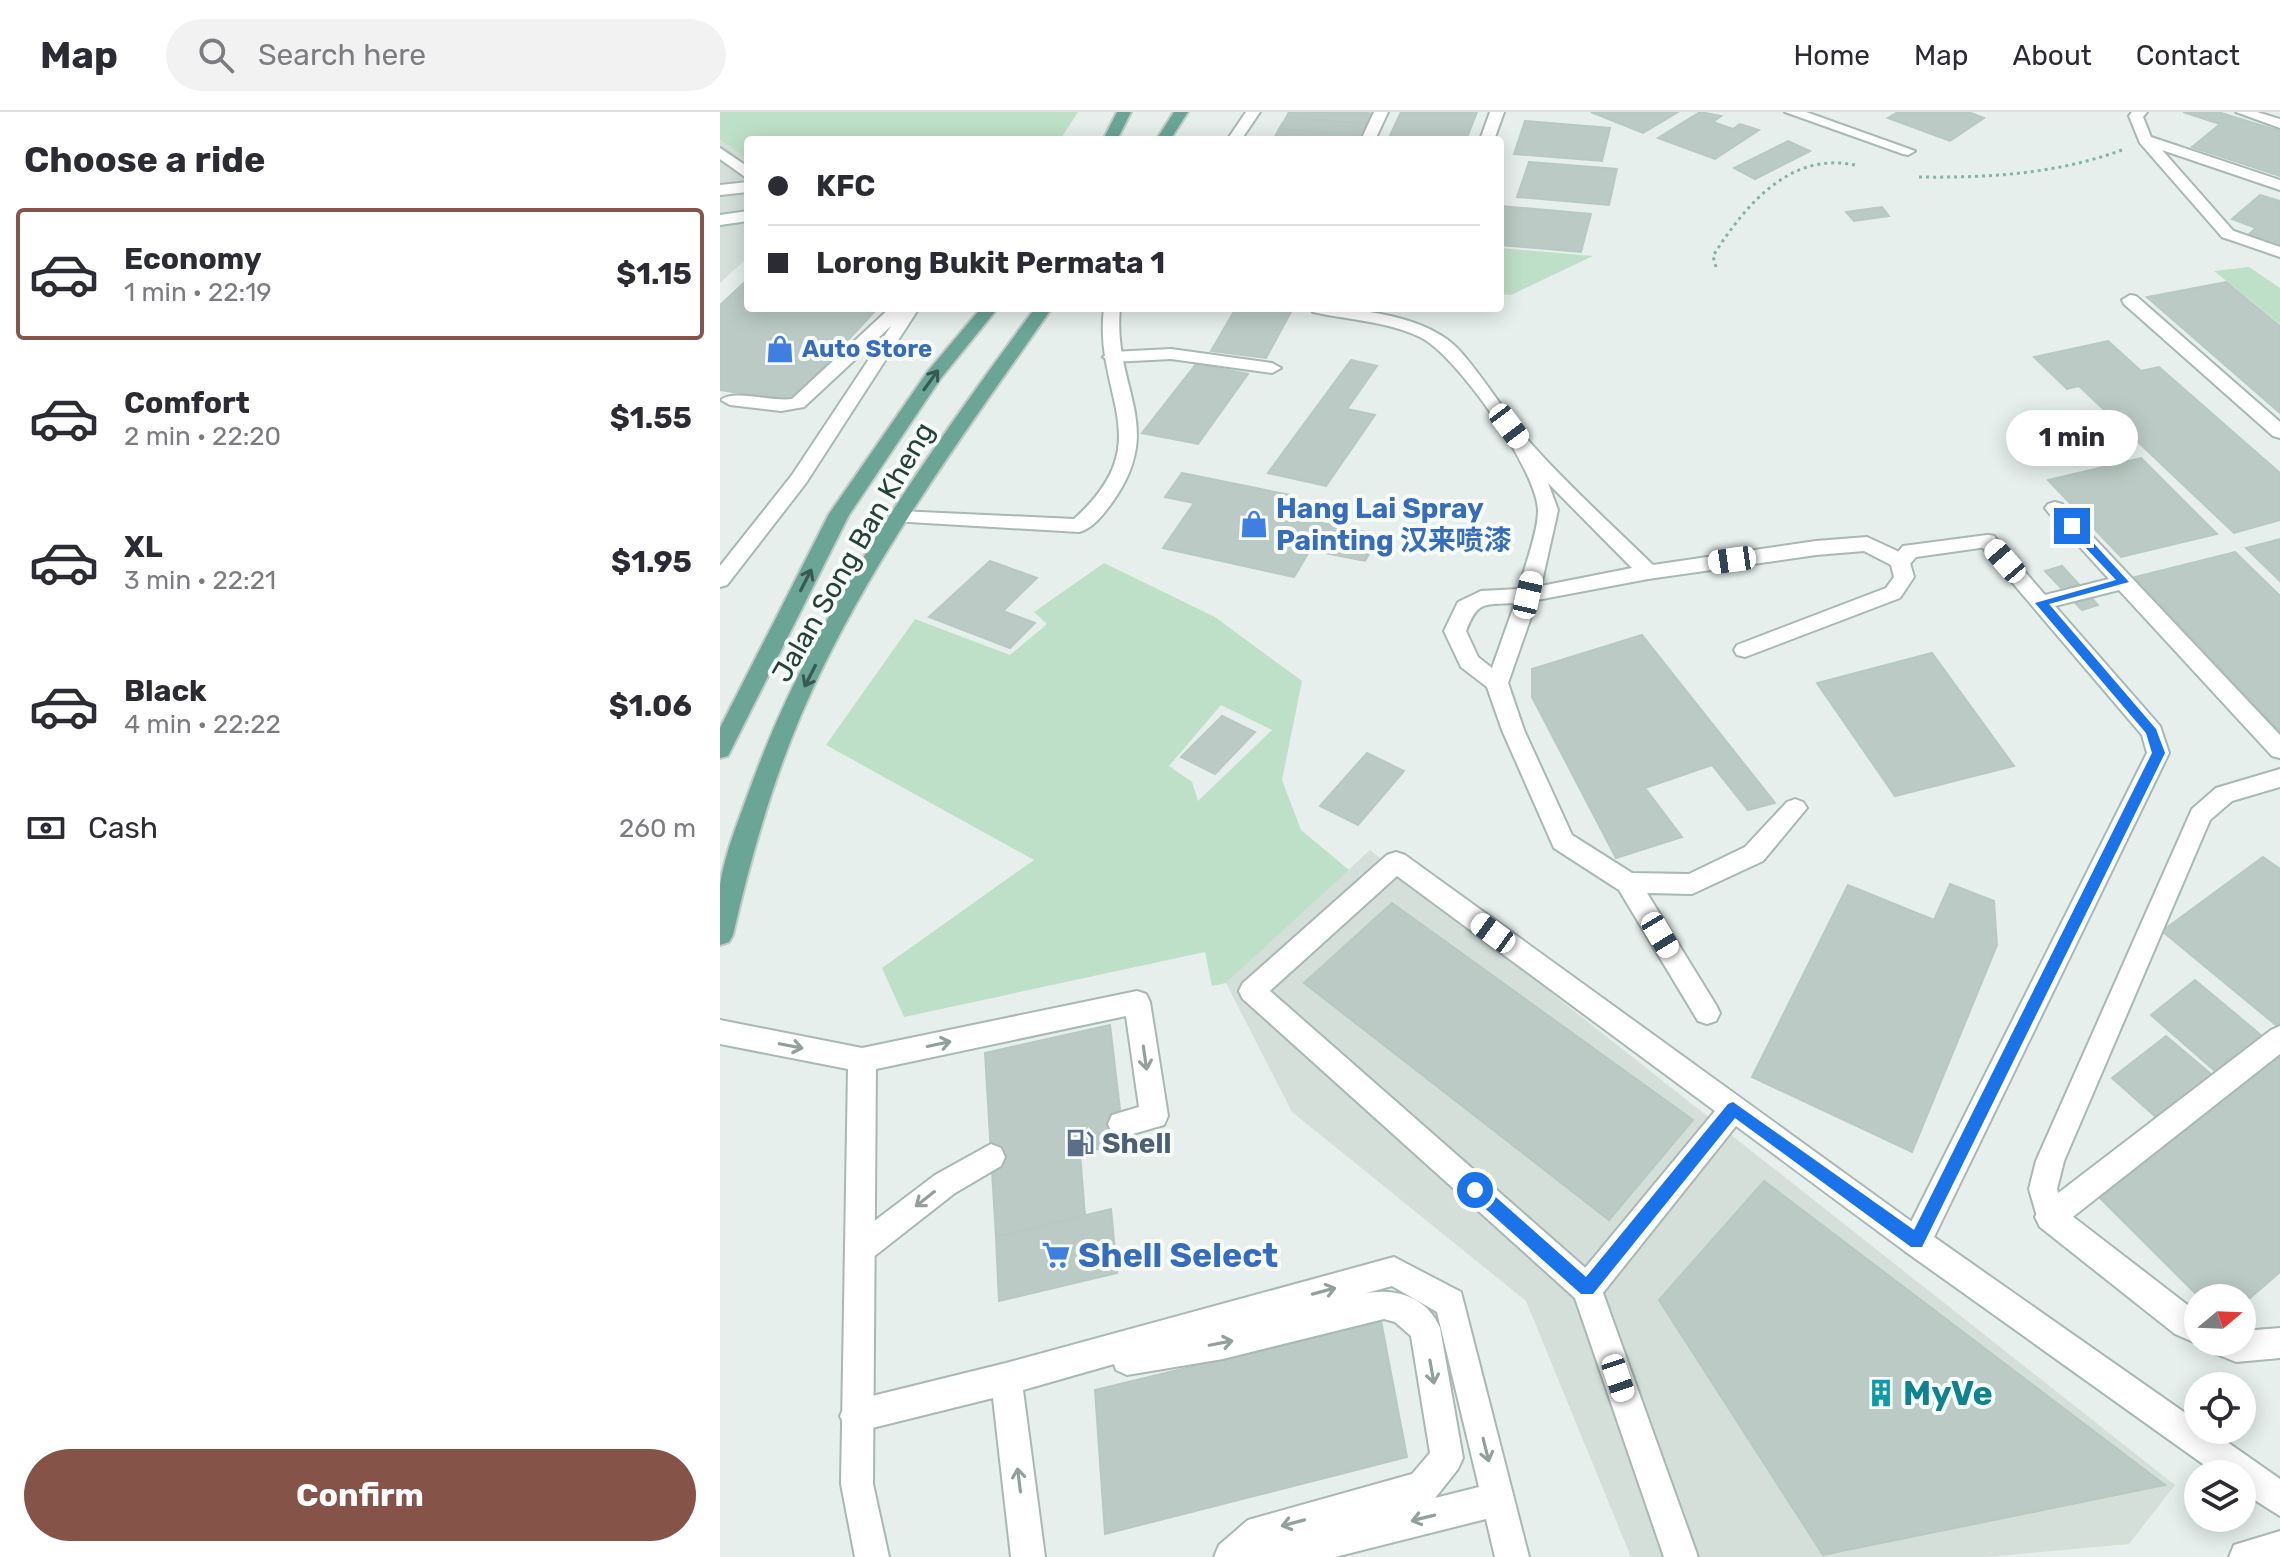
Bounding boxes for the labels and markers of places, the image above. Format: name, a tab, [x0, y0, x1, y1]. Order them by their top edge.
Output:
shop icon: Auto Store	[765, 334, 795, 364]
place label: Auto Store	[802, 335, 932, 363]
place label: Hang Lai Spray Painting 汉来喷漆	[1276, 492, 1512, 557]
shop icon: Hang Lai Spray Painting 汉来喷漆	[1239, 509, 1269, 539]
place label: Shell	[1102, 1127, 1171, 1160]
fuel station icon: Shell	[1065, 1128, 1095, 1158]
place label: Shell Select	[1078, 1235, 1278, 1276]
supermarket icon: Shell Select	[1041, 1240, 1071, 1270]
place label: MyVe	[1903, 1373, 1993, 1414]
building icon: MyVe	[1866, 1378, 1896, 1408]

